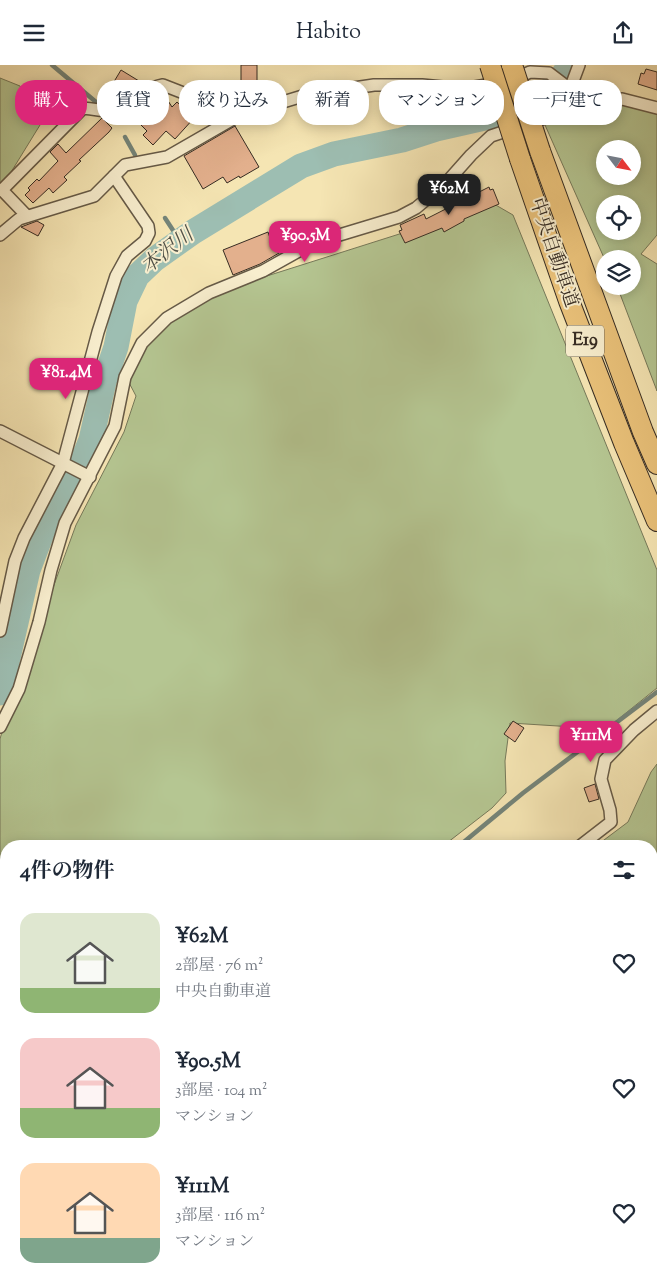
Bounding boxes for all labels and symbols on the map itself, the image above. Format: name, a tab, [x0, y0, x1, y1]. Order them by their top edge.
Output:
north arrow	[596, 140, 641, 185]
pin: ¥62M	[419, 173, 479, 216]
street label: 中央自動車道	[522, 195, 584, 311]
water label: 本沢川	[135, 221, 202, 282]
pin: ¥90.5M	[264, 221, 346, 263]
road number: E19	[566, 325, 604, 357]
pin: ¥81.4M	[25, 357, 107, 400]
pin: ¥111M	[556, 721, 626, 763]

